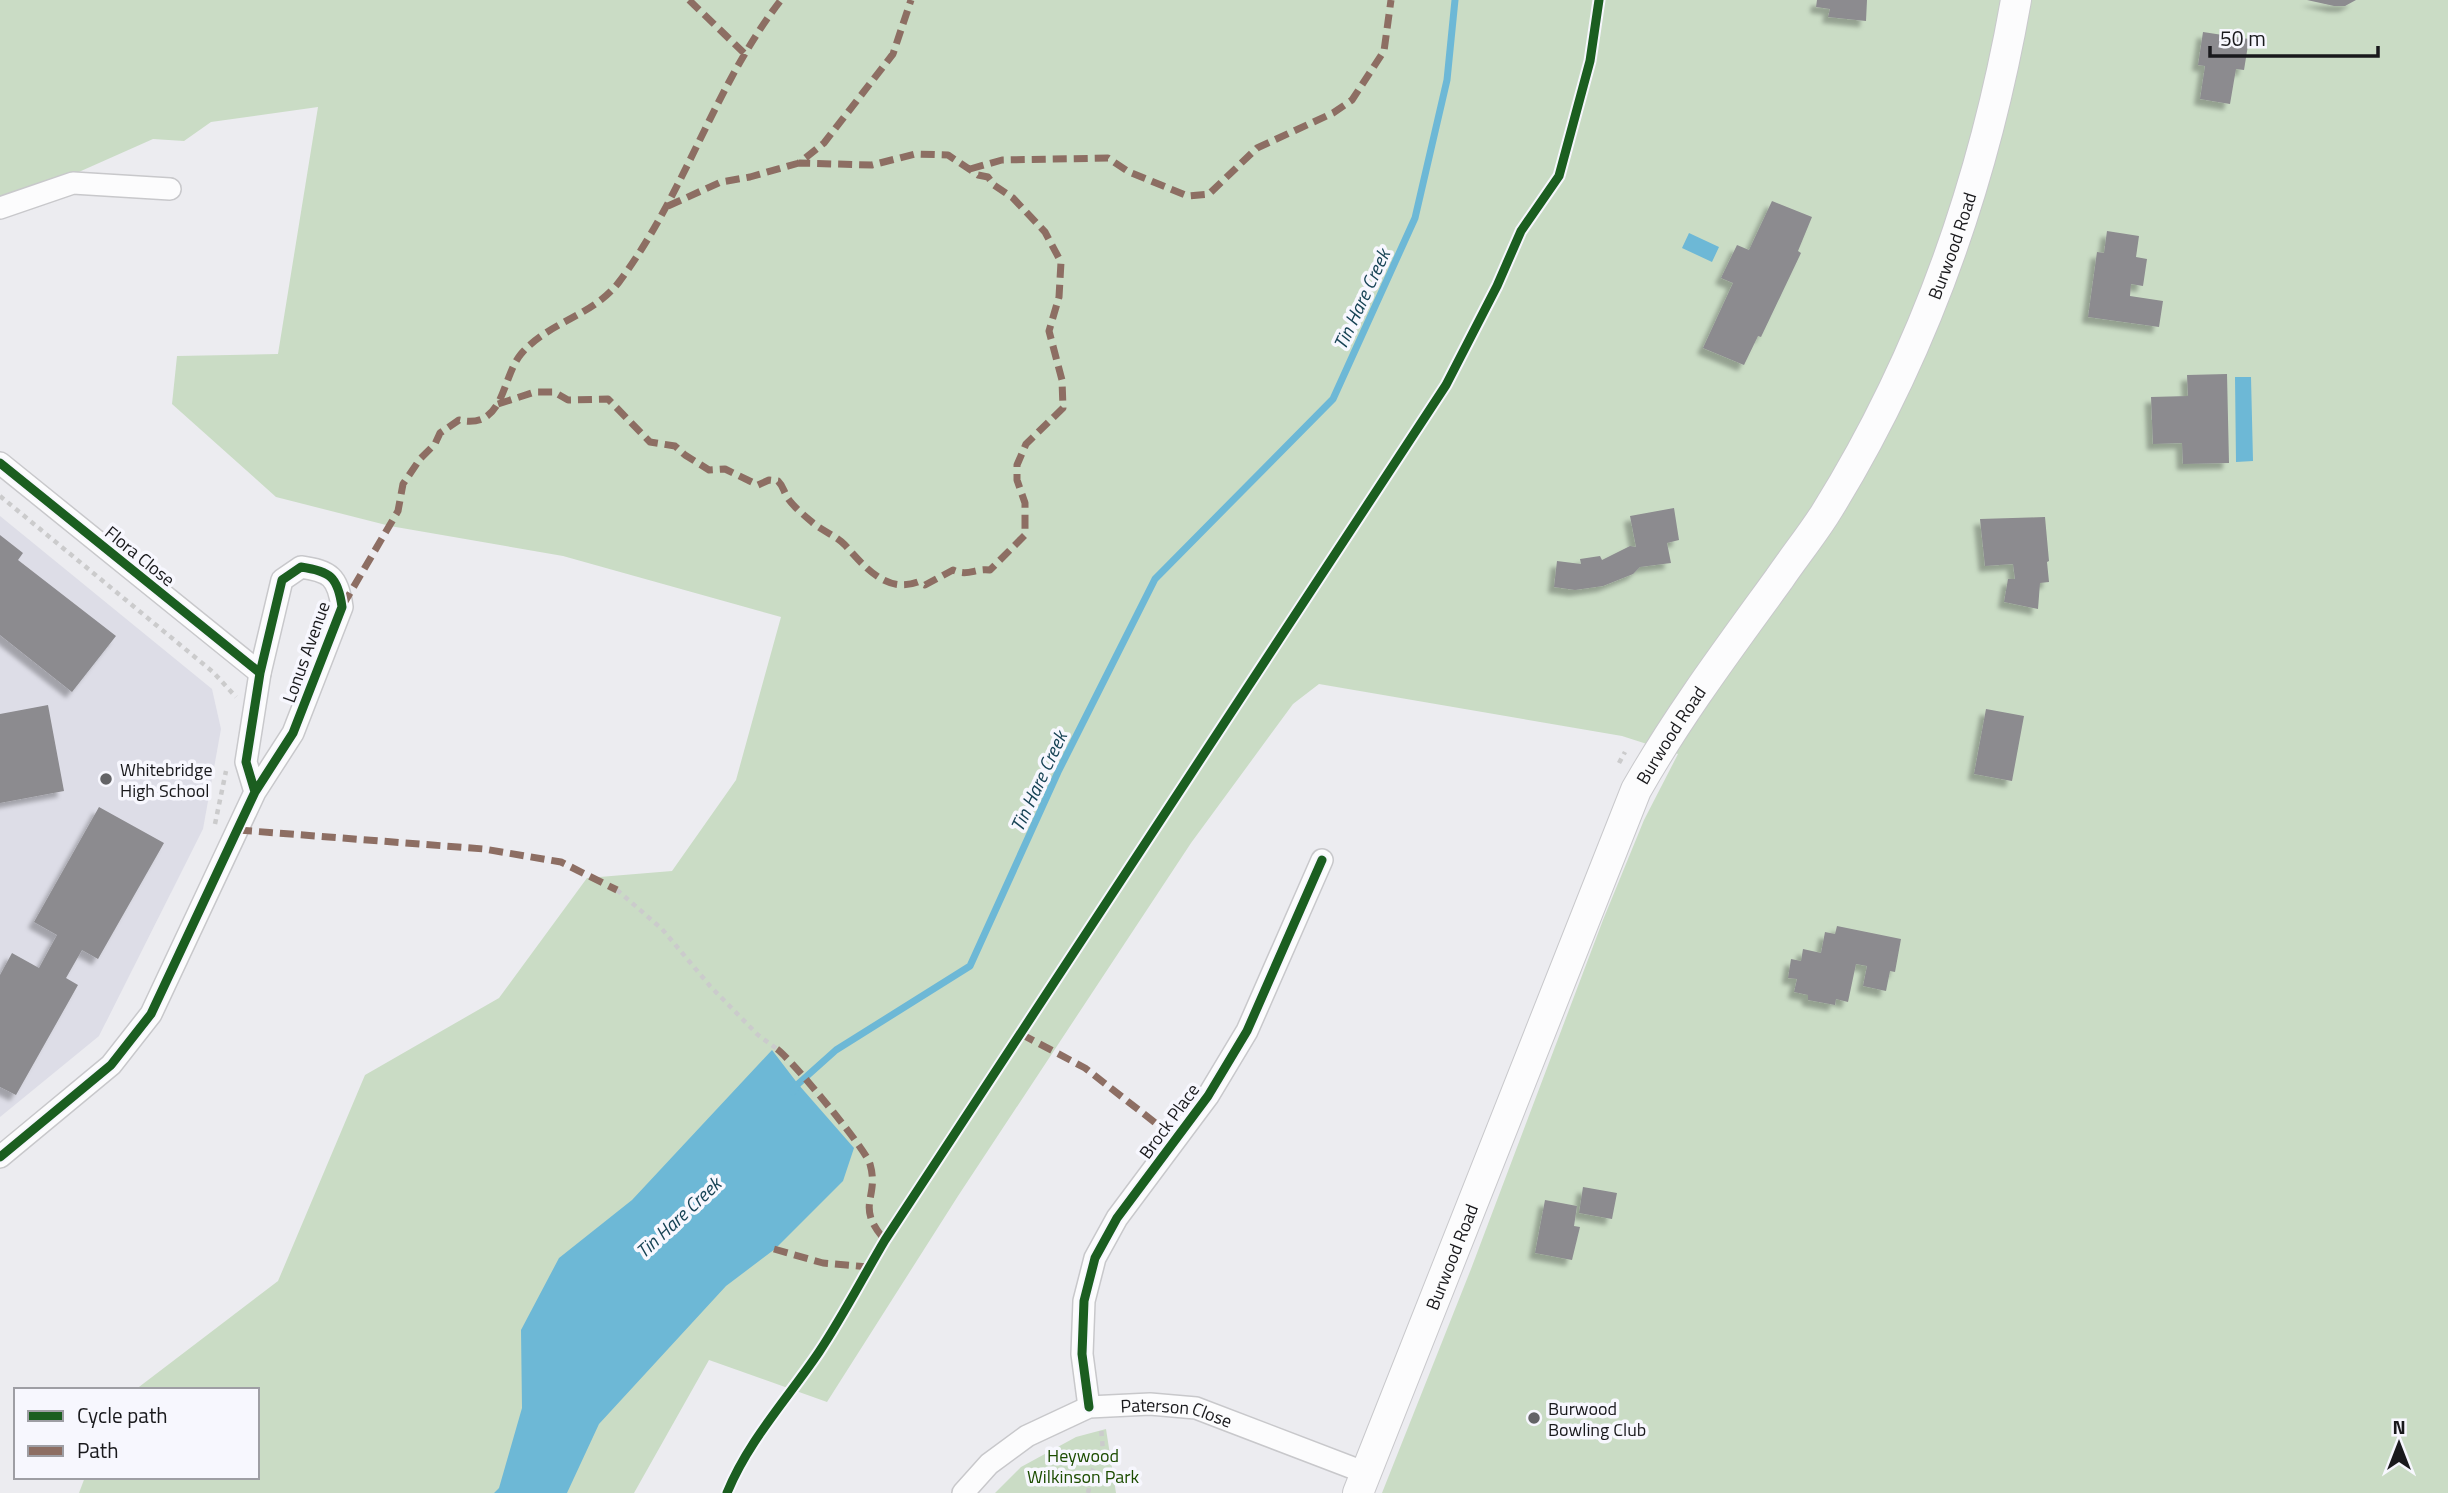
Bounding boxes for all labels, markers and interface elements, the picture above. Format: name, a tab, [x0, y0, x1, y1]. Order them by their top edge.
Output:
scale bar	[2210, 14, 2378, 58]
text: 50 m	[2220, 22, 2266, 54]
street label: Burwood Road	[1920, 189, 1983, 303]
water label: Tin Hare Creek	[1325, 242, 1398, 354]
street label: Flora Close	[99, 519, 181, 593]
street label: Lonus Avenue	[275, 598, 337, 706]
street label: Burwood Road	[1629, 680, 1712, 789]
water label: Tin Hare Creek	[1002, 724, 1075, 836]
place label: Whitebridge High School	[120, 756, 212, 804]
marker: Whitebridge High School	[98, 771, 114, 787]
street label: Brock Place	[1132, 1078, 1206, 1164]
water label: Tin Hare Creek	[629, 1168, 729, 1264]
street label: Burwood Road	[1418, 1200, 1485, 1314]
legend	[14, 1388, 259, 1479]
street label: Paterson Close	[1120, 1390, 1236, 1434]
place label: Burwood Bowling Club	[1548, 1395, 1646, 1443]
text: Cycle path	[77, 1399, 168, 1431]
north arrow	[2364, 1409, 2434, 1479]
marker: Burwood Bowling Club	[1526, 1410, 1542, 1426]
text: N	[2392, 1412, 2406, 1441]
text: Path	[77, 1434, 119, 1466]
park label: Heywood Wilkinson Park	[1027, 1442, 1139, 1490]

